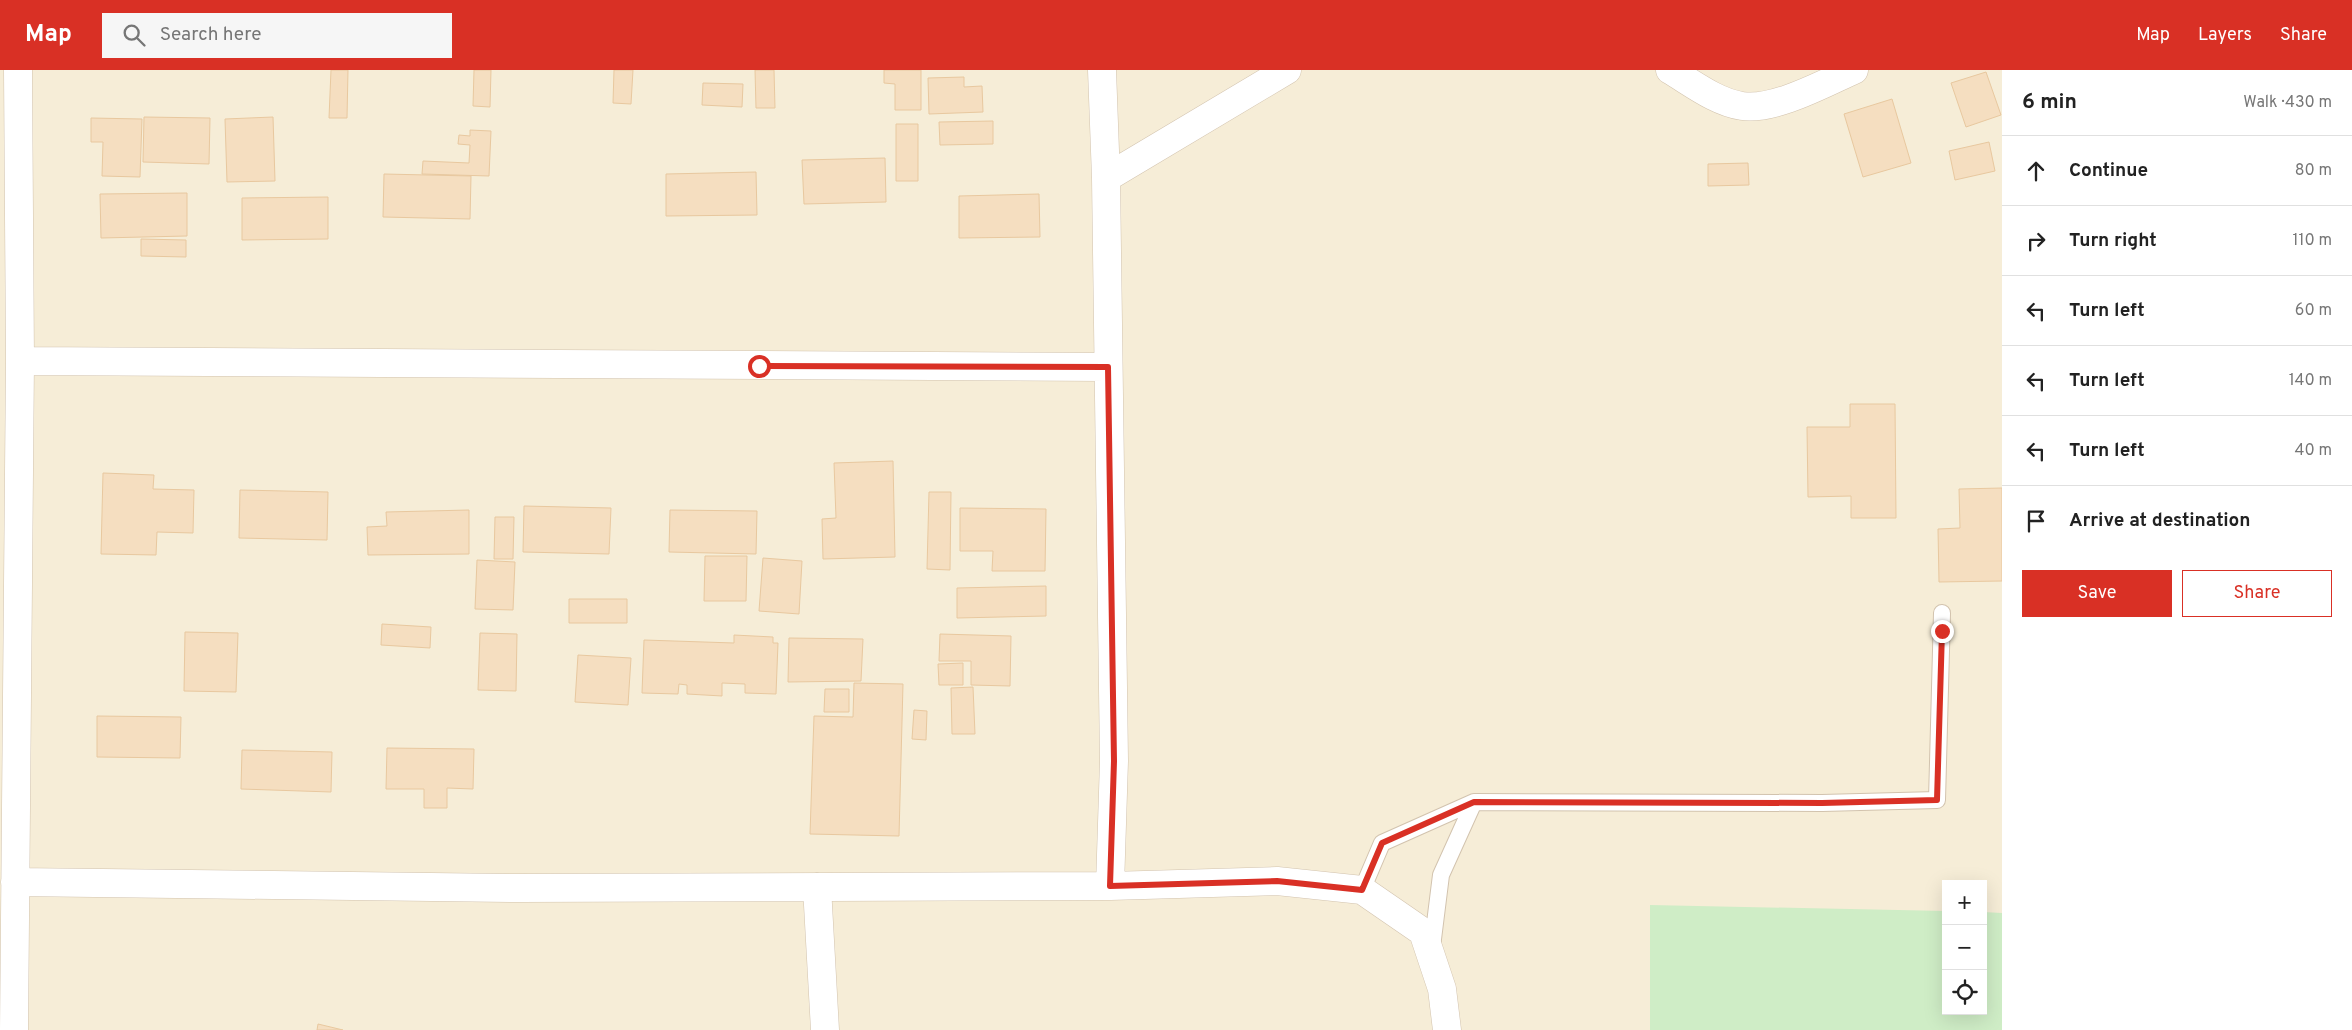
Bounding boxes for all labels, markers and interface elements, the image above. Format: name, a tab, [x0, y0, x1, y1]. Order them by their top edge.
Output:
search box	[102, 13, 452, 58]
text: Map	[25, 20, 72, 50]
icon: search	[120, 21, 148, 49]
text: Search here	[160, 23, 261, 47]
text: Map	[2136, 24, 2170, 47]
text: Layers	[2198, 24, 2252, 47]
text: Share	[2280, 24, 2327, 47]
text: 6 min	[2022, 89, 2077, 116]
text: Walk · 430 m	[2243, 93, 2332, 113]
icon: ahead	[2022, 157, 2050, 185]
text: Continue	[2069, 159, 2148, 183]
text: 80 m	[2295, 161, 2332, 181]
icon: right	[2022, 227, 2050, 255]
text: Turn right	[2069, 229, 2157, 253]
text: 110 m	[2292, 231, 2332, 251]
icon: left	[2022, 297, 2050, 325]
text: Turn left	[2069, 299, 2145, 323]
text: 60 m	[2295, 301, 2332, 321]
route start	[748, 355, 771, 378]
icon: left	[2022, 367, 2050, 395]
text: Turn left	[2069, 369, 2145, 393]
text: 140 m	[2289, 371, 2332, 391]
icon: left	[2022, 437, 2050, 465]
text: Turn left	[2069, 439, 2145, 463]
text: 40 m	[2294, 441, 2332, 461]
icon: arrive	[2022, 507, 2050, 535]
text: Arrive at destination	[2069, 509, 2250, 533]
button: Save	[2022, 570, 2172, 617]
button: Share	[2182, 570, 2332, 617]
route end	[1931, 620, 1954, 643]
map controls	[1942, 880, 1987, 1015]
button: +	[1942, 880, 1987, 925]
button: −	[1942, 925, 1987, 970]
button: locate	[1942, 970, 1987, 1015]

